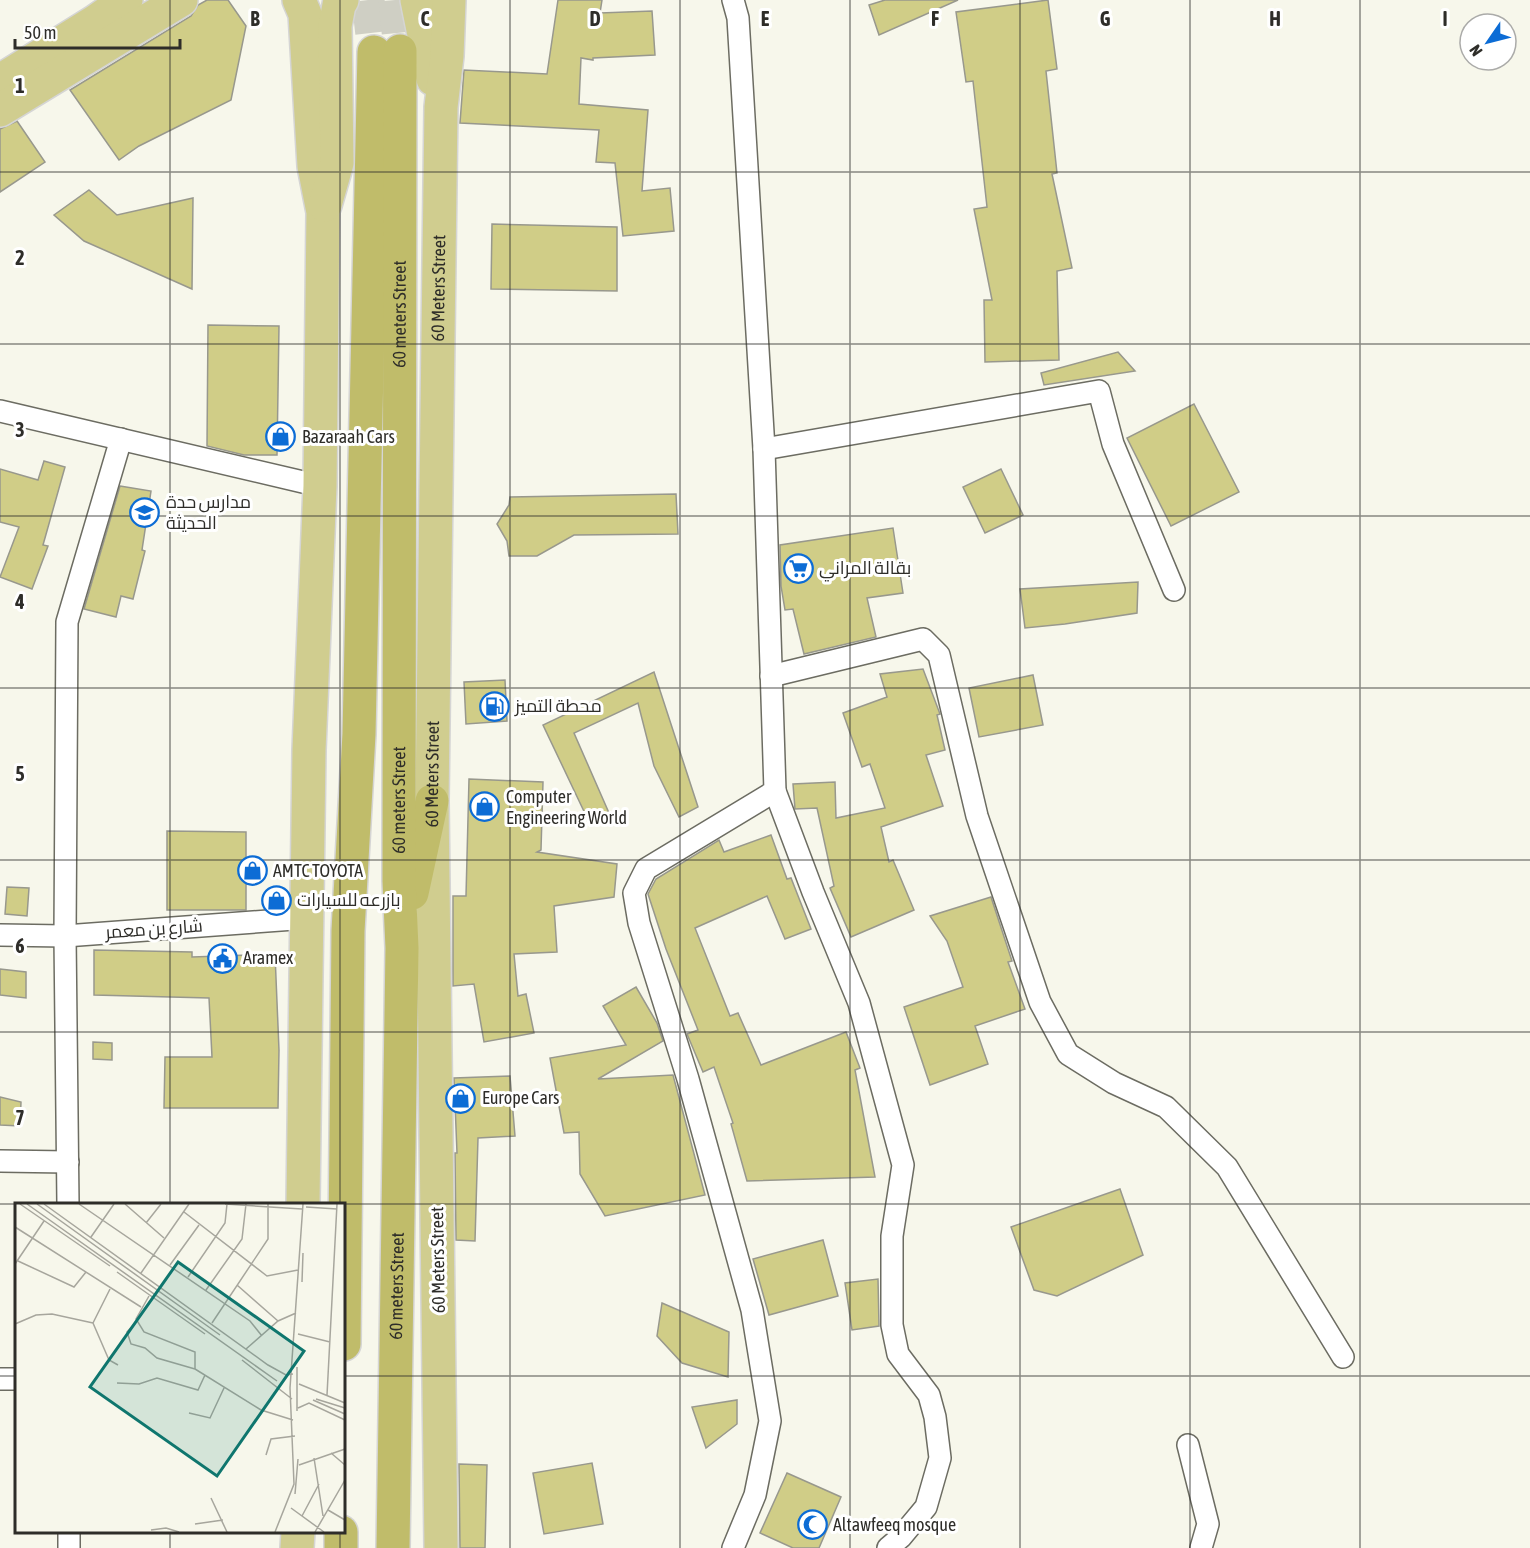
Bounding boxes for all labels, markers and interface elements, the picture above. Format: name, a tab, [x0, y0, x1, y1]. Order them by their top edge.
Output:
text: B	[250, 7, 260, 30]
text: C	[421, 7, 430, 30]
text: D	[589, 7, 601, 30]
text: E	[761, 7, 770, 30]
text: F	[931, 7, 939, 30]
text: G	[1100, 7, 1111, 30]
text: H	[1269, 7, 1281, 30]
text: I	[1442, 7, 1448, 30]
scale bar	[15, 12, 180, 50]
north arrow	[1458, 12, 1518, 72]
text: 50 m	[24, 22, 56, 43]
text: N	[1466, 42, 1486, 60]
text: 1	[15, 74, 25, 97]
street label: 60 Meters Street	[427, 235, 449, 341]
text: 2	[15, 246, 25, 269]
street label: 60 meters Street	[389, 260, 410, 368]
text: 3	[15, 418, 25, 441]
shop icon: Bazaraah Cars	[265, 421, 297, 453]
place label: Bazaraah Cars	[302, 426, 395, 447]
place label: مدارس حدة الحديثة	[166, 491, 251, 533]
school or university icon: مدارس حدة الحديثة	[129, 496, 161, 528]
supermarket icon: بقالة المراني	[782, 552, 814, 584]
place label: بقالة المراني	[819, 557, 911, 582]
text: 4	[14, 590, 25, 613]
fuel station icon: محطة التميز	[478, 690, 510, 722]
place label: محطة التميز	[514, 695, 602, 717]
street label: 60 Meters Street	[421, 721, 443, 827]
street label: 60 meters Street	[388, 746, 409, 854]
text: 5	[15, 762, 25, 785]
place label: Computer Engineering World	[506, 786, 627, 828]
shop icon: Computer Engineering World	[469, 791, 501, 823]
shop icon: AMTC TOYOTA	[236, 855, 268, 887]
place label: AMTC TOYOTA	[273, 860, 363, 881]
shop icon: بازرعه للسيارات	[260, 884, 292, 916]
place label: بازرعه للسيارات	[297, 889, 400, 911]
street label: شارع بن معمر	[103, 915, 204, 944]
text: 6	[15, 934, 25, 957]
public building icon: Aramex	[206, 942, 238, 974]
place label: Aramex	[243, 947, 293, 968]
shop icon: Europe Cars	[445, 1082, 477, 1114]
place label: Europe Cars	[482, 1087, 559, 1108]
text: 7	[15, 1106, 25, 1129]
inset map	[15, 1203, 345, 1533]
street label: 60 Meters Street	[426, 1207, 449, 1313]
street label: 60 meters Street	[385, 1232, 408, 1340]
mosque icon: Altawfeeq mosque	[796, 1509, 828, 1541]
place label: Altawfeeq mosque	[833, 1514, 956, 1535]

